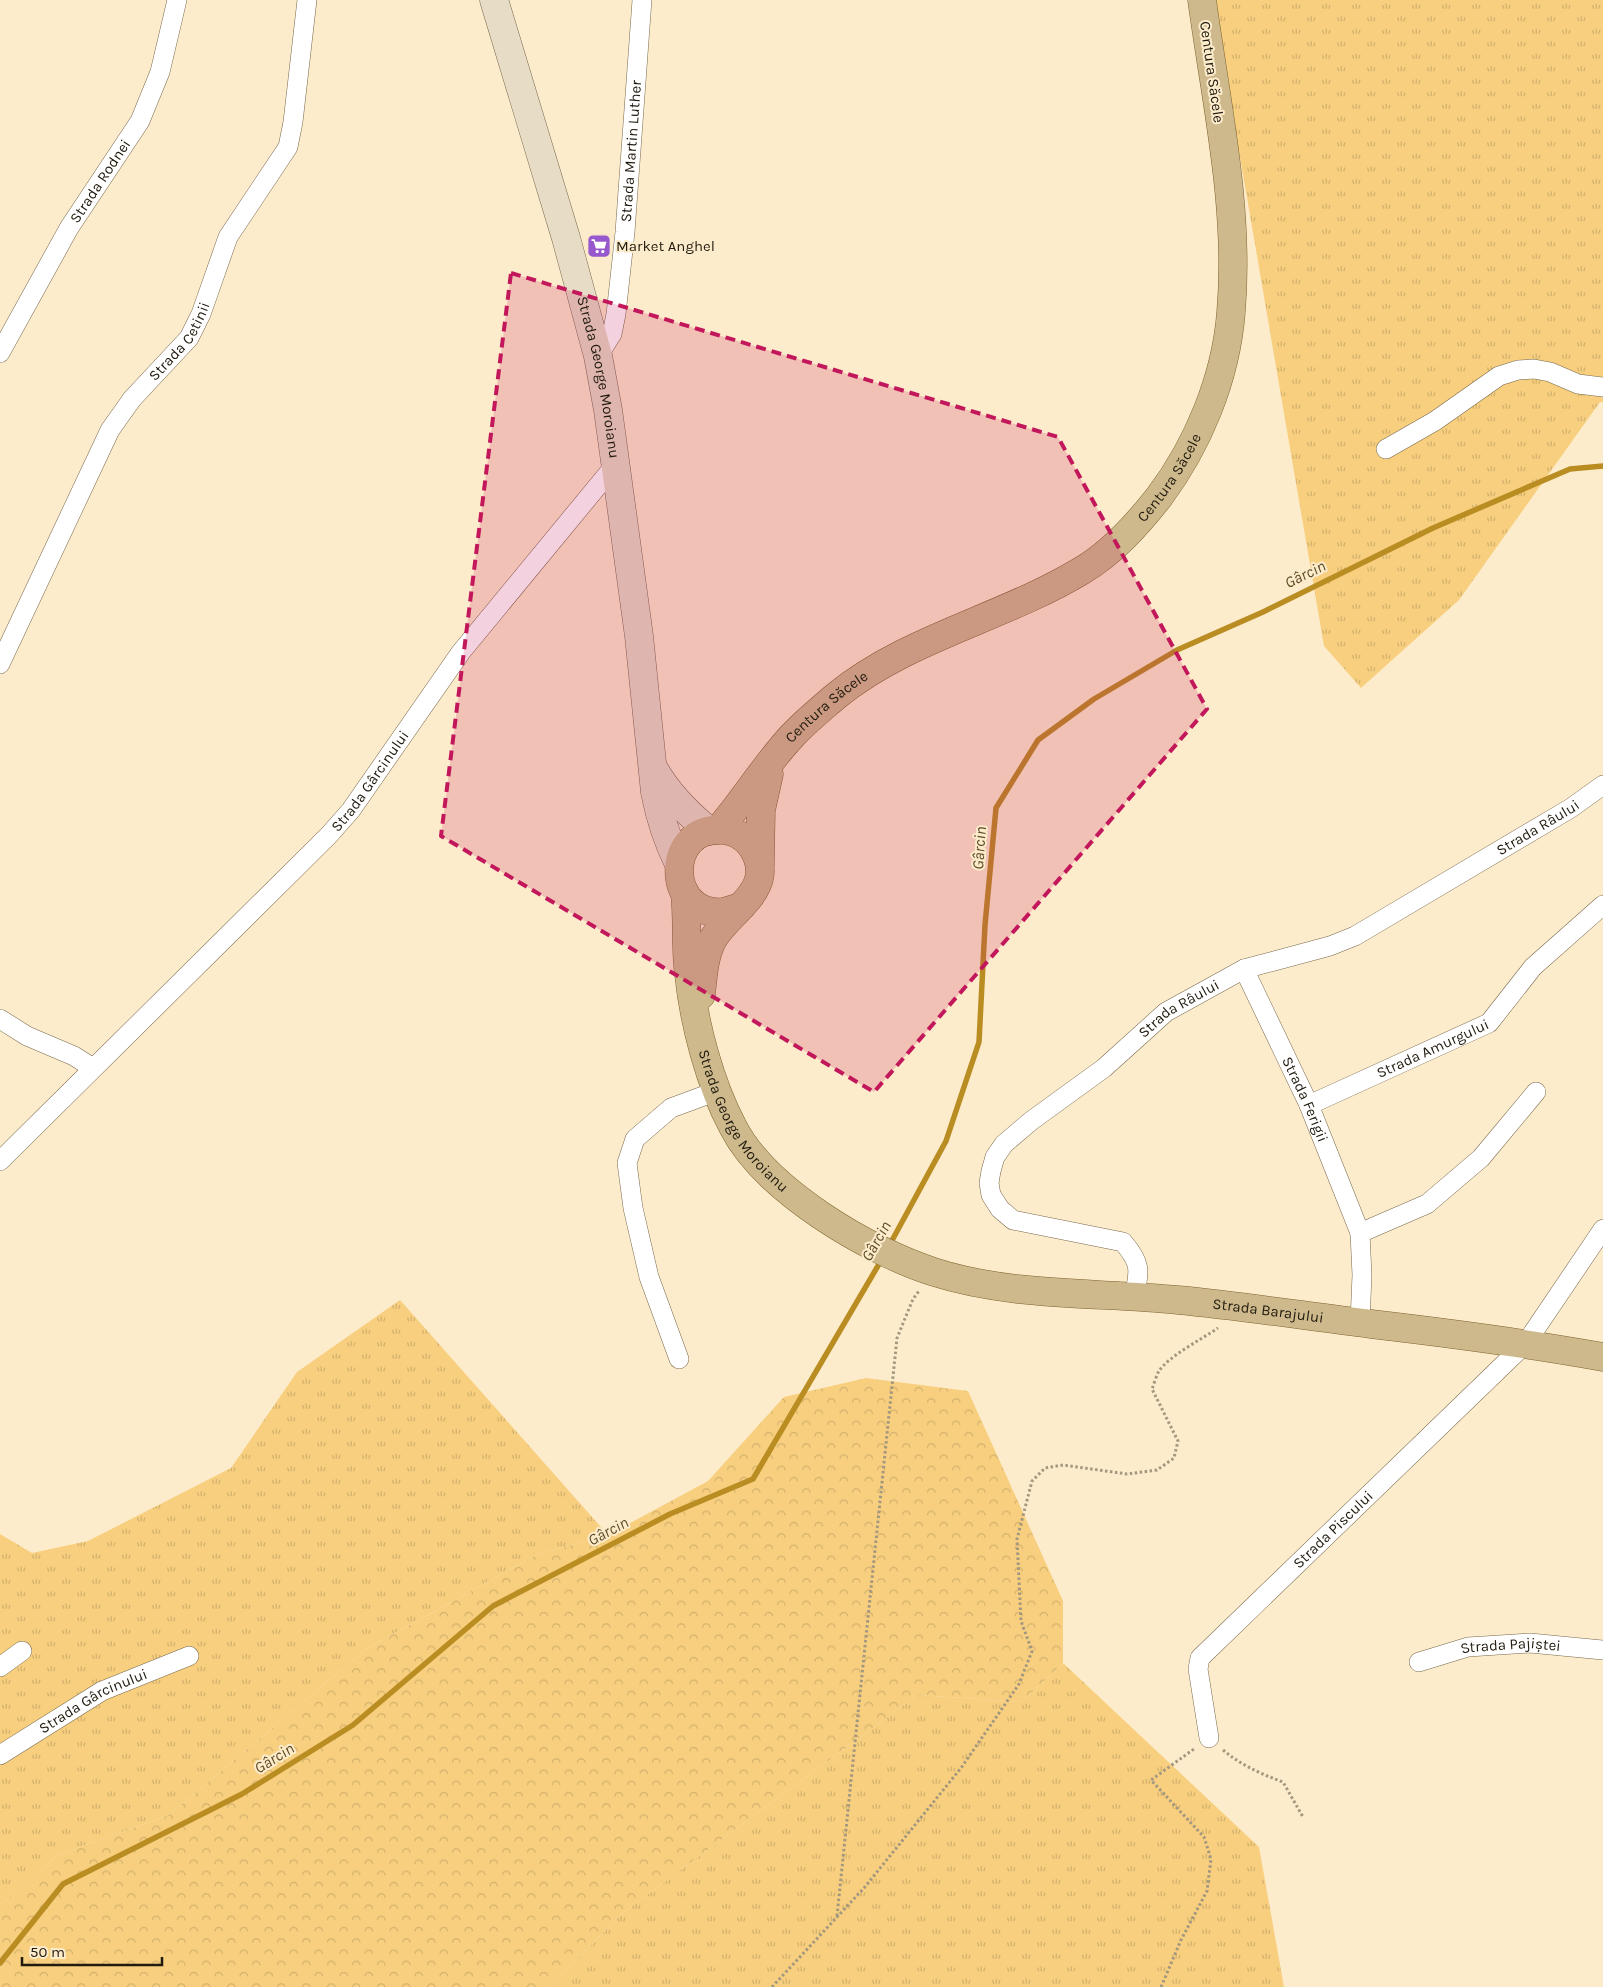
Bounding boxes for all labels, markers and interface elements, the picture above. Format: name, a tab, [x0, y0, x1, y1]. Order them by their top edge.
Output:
street label: Centura Săcele	[1196, 20, 1228, 124]
street label: Strada Martin Luther	[617, 79, 645, 223]
street label: Strada Rodnei	[66, 136, 134, 226]
supermarket icon: Market Anghel	[586, 233, 612, 259]
place label: Market Anghel	[616, 237, 715, 255]
street label: Strada George Moroianu	[573, 294, 624, 459]
street label: Strada Cetinii	[145, 300, 214, 384]
street label: Centura Săcele	[1133, 430, 1205, 526]
water label: Gârcin	[1281, 556, 1329, 592]
street label: Centura Săcele	[781, 667, 871, 747]
street label: Strada Gârcinului	[327, 727, 413, 835]
street label: Strada Râului	[1493, 796, 1583, 859]
water label: Gârcin	[968, 826, 990, 870]
street label: Strada Râului	[1135, 975, 1222, 1042]
street label: Strada Amurgului	[1374, 1015, 1492, 1082]
street label: Strada George Moroianu	[695, 1047, 792, 1196]
street label: Strada Ferigii	[1278, 1054, 1332, 1145]
water label: Gârcin	[857, 1218, 895, 1264]
street label: Strada Barajului	[1212, 1295, 1325, 1327]
street label: Strada Piscului	[1289, 1487, 1377, 1572]
water label: Gârcin	[584, 1512, 632, 1550]
street label: Strada Pajiștei	[1458, 1634, 1562, 1658]
street label: Strada Gârcinului	[36, 1665, 150, 1737]
water label: Gârcin	[251, 1738, 297, 1778]
scale bar	[22, 1934, 162, 1966]
text: 50 m	[30, 1943, 65, 1961]

